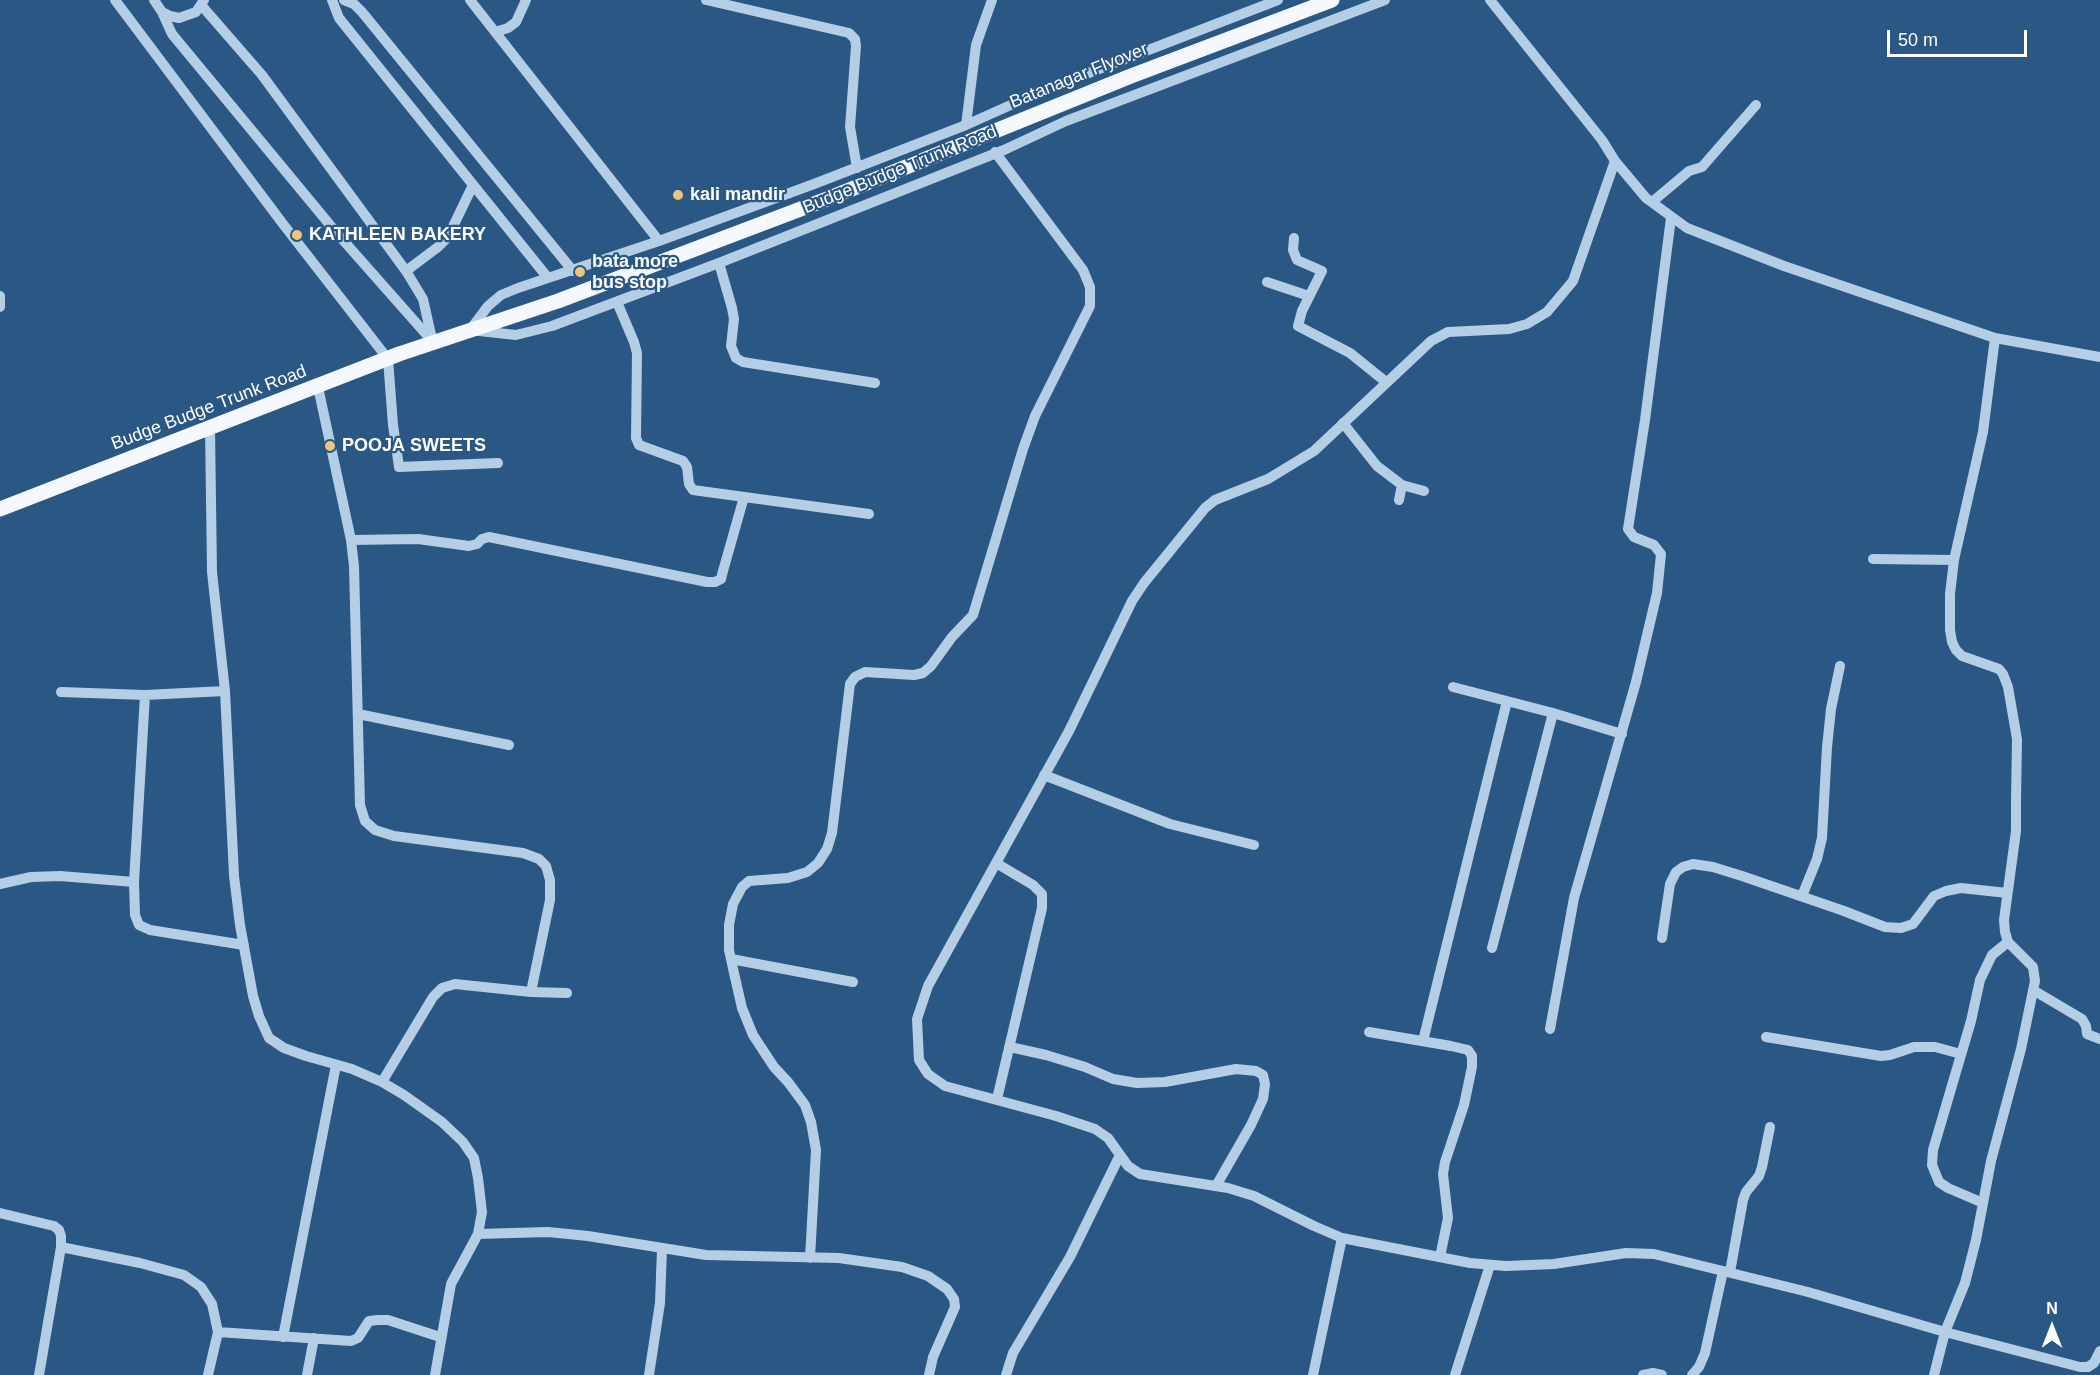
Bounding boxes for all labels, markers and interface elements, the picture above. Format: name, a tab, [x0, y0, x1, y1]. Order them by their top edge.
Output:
scale bar	[1890, 18, 2030, 56]
text: 50 m	[1898, 30, 1938, 50]
street label: Batanagar Flyover	[1007, 38, 1151, 114]
street label: Budge Budge Trunk Road	[800, 121, 1000, 219]
place label: kali mandir	[690, 184, 785, 206]
marker: kali mandir	[671, 188, 685, 202]
place label: KATHLEEN BAKERY	[309, 224, 486, 246]
marker: KATHLEEN BAKERY	[290, 228, 304, 242]
place label: bata more bus stop	[592, 251, 678, 294]
marker: bata more bus stop	[573, 265, 587, 279]
street label: Budge Budge Trunk Road	[108, 361, 310, 455]
place label: POOJA SWEETS	[342, 435, 486, 457]
marker: POOJA SWEETS	[323, 439, 337, 453]
north arrow	[2022, 1297, 2082, 1357]
text: N	[2046, 1300, 2058, 1317]

